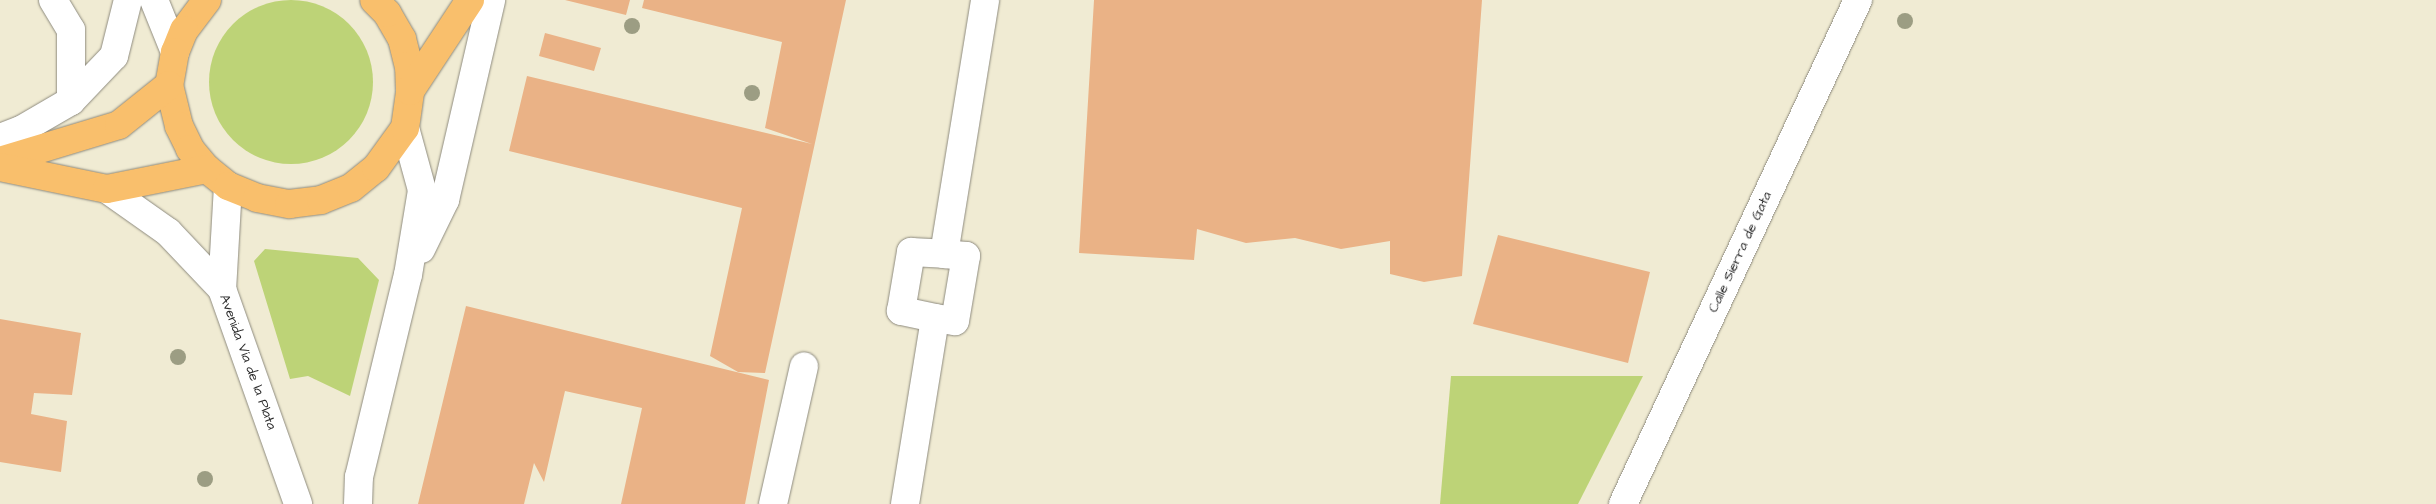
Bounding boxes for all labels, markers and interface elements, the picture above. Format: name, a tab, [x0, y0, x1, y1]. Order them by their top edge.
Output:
street label: Calle Sierra de Gata	[1705, 189, 1775, 315]
street label: Avenida Vía de la Plata	[216, 292, 280, 432]

